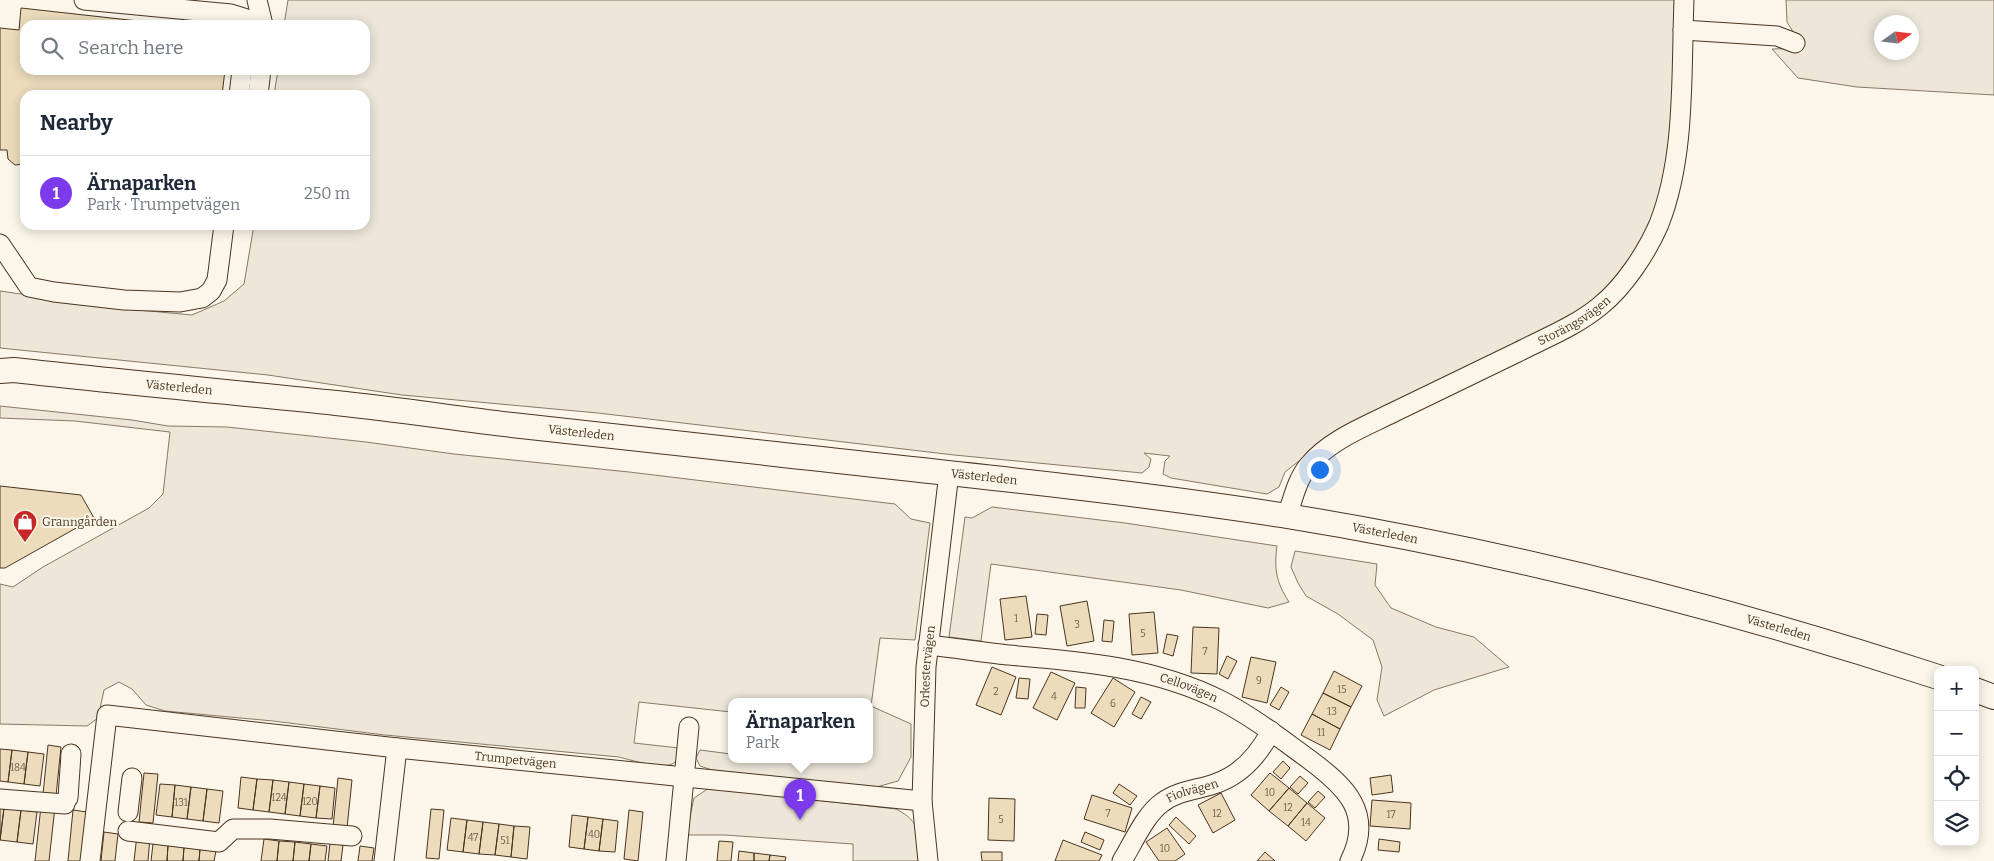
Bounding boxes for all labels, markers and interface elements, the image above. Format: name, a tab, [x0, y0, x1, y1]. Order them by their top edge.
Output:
north arrow	[1874, 15, 1919, 60]
search box	[20, 20, 370, 75]
icon: search	[38, 34, 66, 62]
text: Search here	[78, 36, 183, 59]
text: Nearby	[40, 110, 113, 136]
text: Ärnaparken	[87, 172, 196, 195]
text: 1	[53, 184, 59, 203]
text: 250 m	[304, 184, 350, 203]
text: Park · Trumpetvägen	[87, 195, 240, 214]
street label: Storängsvägen	[1536, 293, 1614, 348]
street label: Västerleden	[145, 377, 213, 398]
street label: Västerleden	[547, 422, 616, 443]
your location	[1307, 457, 1333, 483]
street label: Västerleden	[950, 466, 1018, 488]
shop icon: Granngården	[12, 509, 38, 543]
place label: Granngården	[42, 515, 117, 529]
street label: Västerleden	[1351, 520, 1420, 547]
street label: Västerleden	[1745, 612, 1813, 644]
house number: 1	[1014, 613, 1018, 625]
house number: 3	[1074, 619, 1080, 631]
street label: Orkestervägen	[918, 624, 938, 708]
house number: 5	[1140, 628, 1146, 640]
house number: 7	[1202, 646, 1208, 658]
map controls	[1934, 666, 1979, 846]
button: +	[1934, 666, 1979, 711]
street label: Cellovägen	[1158, 670, 1220, 705]
house number: 9	[1256, 675, 1262, 687]
house number: 15	[1337, 684, 1347, 696]
house number: 2	[993, 686, 999, 698]
house number: 4	[1051, 691, 1057, 703]
popup	[728, 698, 873, 763]
house number: 6	[1110, 698, 1116, 710]
house number: 13	[1327, 706, 1337, 718]
text: Ärnaparken	[746, 710, 855, 733]
button: −	[1934, 711, 1979, 756]
house number: 11	[1317, 727, 1325, 739]
text: Park	[746, 733, 780, 752]
street label: Trumpetvägen	[474, 749, 558, 771]
button: locate	[1934, 756, 1979, 801]
house number: 184	[10, 762, 26, 774]
street label: Fiolvägen	[1164, 776, 1221, 805]
pin: 1	[784, 779, 816, 820]
house number: 10	[1265, 787, 1275, 799]
house number: 124	[271, 792, 287, 804]
house number: 120	[302, 796, 318, 808]
house number: 131	[174, 797, 188, 809]
button: layers	[1934, 801, 1979, 846]
house number: 12	[1283, 802, 1293, 814]
house number: 7	[1105, 808, 1111, 820]
house number: 12	[1212, 808, 1222, 820]
house number: 17	[1387, 809, 1395, 821]
house number: 5	[998, 814, 1004, 826]
house number: 14	[1301, 817, 1311, 829]
house number: 40	[588, 829, 600, 841]
house number: 47	[468, 832, 478, 844]
house number: 51	[500, 835, 510, 847]
house number: 10	[1160, 843, 1170, 855]

